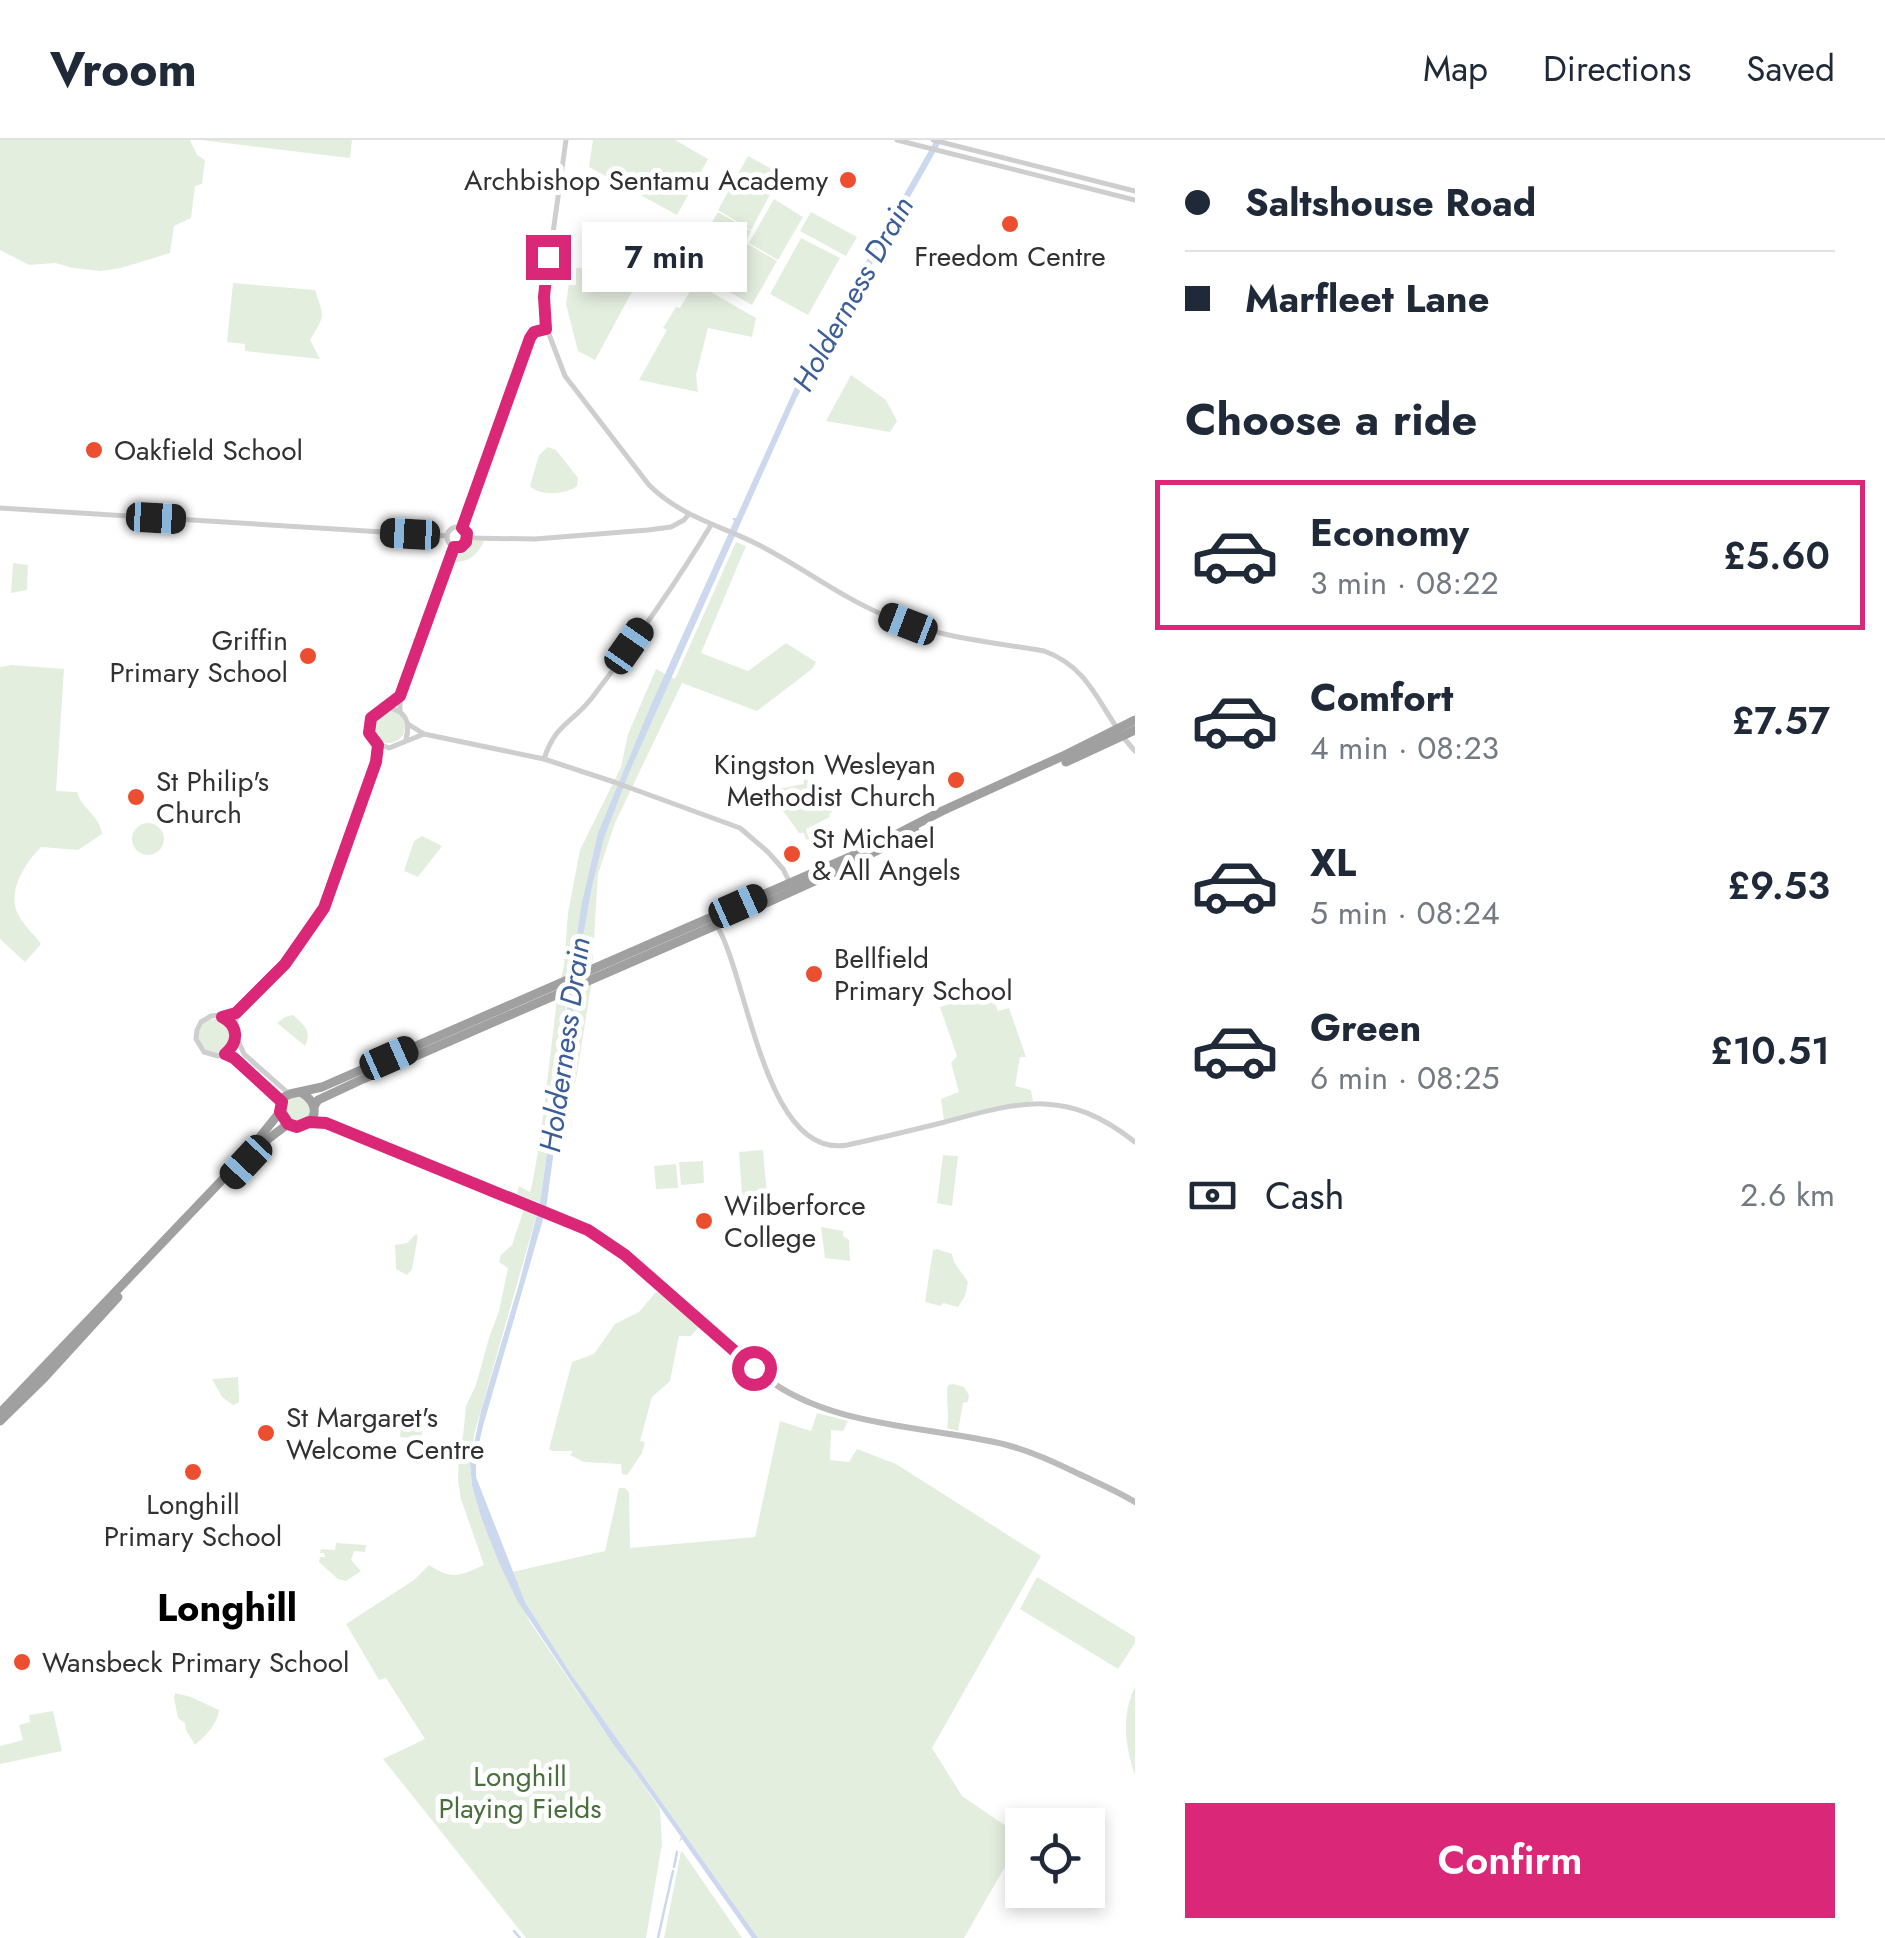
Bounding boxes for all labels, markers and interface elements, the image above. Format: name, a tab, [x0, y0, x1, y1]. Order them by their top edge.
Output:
text: Vroom	[50, 35, 197, 104]
text: Map	[1423, 44, 1488, 94]
text: Directions	[1543, 44, 1691, 94]
text: Saved	[1746, 44, 1835, 94]
place label: Archbishop Sentamu Academy	[464, 160, 829, 201]
marker: Archbishop Sentamu Academy	[837, 169, 859, 191]
text: Saltshouse Road	[1245, 175, 1536, 230]
water label: Holderness Drain	[781, 188, 924, 399]
marker: Freedom Centre	[999, 213, 1021, 235]
callout: 7 min	[583, 222, 748, 292]
text: 7 min	[624, 234, 705, 280]
route end	[526, 235, 571, 280]
place label: Freedom Centre	[914, 236, 1106, 277]
text: Marfleet Lane	[1245, 271, 1490, 326]
text: Choose a ride	[1185, 387, 1477, 452]
place label: Oakfield School	[114, 430, 303, 471]
marker: Oakfield School	[83, 439, 105, 461]
car	[125, 501, 187, 535]
text: Economy	[1310, 505, 1469, 560]
icon: car	[1190, 510, 1280, 600]
car	[379, 517, 441, 551]
text: £5.60	[1723, 528, 1830, 583]
text: 3 min · 08:22	[1310, 560, 1499, 606]
car	[875, 599, 941, 649]
car	[600, 613, 658, 679]
place label: Griffin Primary School	[109, 620, 288, 693]
marker: Griffin Primary School	[297, 645, 319, 667]
text: Comfort	[1310, 670, 1453, 725]
icon: car	[1190, 675, 1280, 765]
text: £7.57	[1731, 693, 1830, 748]
text: 4 min · 08:23	[1310, 725, 1499, 771]
place label: Kingston Wesleyan Methodist Church	[714, 744, 936, 817]
place label: St Philip's Church	[156, 761, 269, 834]
marker: Kingston Wesleyan Methodist Church	[945, 769, 967, 791]
marker: St Philip's Church	[125, 786, 147, 808]
place label: St Michael & All Angels	[812, 818, 960, 891]
text: XL	[1310, 835, 1356, 890]
icon: car	[1190, 840, 1280, 930]
marker: St Michael & All Angels	[781, 843, 803, 865]
text: £9.53	[1727, 858, 1830, 913]
car	[704, 880, 772, 932]
text: 5 min · 08:24	[1310, 890, 1500, 936]
water label: Holderness Drain	[528, 935, 601, 1155]
place label: Bellfield Primary School	[834, 938, 1013, 1011]
marker: Bellfield Primary School	[803, 963, 825, 985]
text: Green	[1310, 1000, 1421, 1055]
icon: car	[1190, 1005, 1280, 1095]
text: £10.51	[1710, 1023, 1830, 1078]
car	[355, 1032, 423, 1084]
text: 6 min · 08:25	[1310, 1055, 1499, 1101]
car	[215, 1130, 277, 1194]
icon: cash	[1185, 1168, 1240, 1223]
text: Cash	[1265, 1168, 1345, 1223]
text: 2.6 km	[1740, 1172, 1835, 1218]
place label: Wilberforce College	[724, 1185, 866, 1258]
marker: Wilberforce College	[693, 1210, 715, 1232]
route start	[732, 1346, 777, 1391]
place label: St Margaret's Welcome Centre	[286, 1397, 484, 1470]
marker: St Margaret's Welcome Centre	[255, 1422, 277, 1444]
marker: Longhill Primary School	[182, 1461, 204, 1483]
place label: Longhill Primary School	[104, 1484, 282, 1557]
district label: Longhill	[157, 1580, 297, 1635]
place label: Wansbeck Primary School	[42, 1642, 349, 1683]
marker: Wansbeck Primary School	[11, 1651, 33, 1673]
park label: Longhill Playing Fields	[438, 1756, 602, 1829]
button: Confirm	[1185, 1803, 1835, 1918]
map controls	[1005, 1808, 1105, 1908]
button: locate	[1005, 1808, 1105, 1908]

